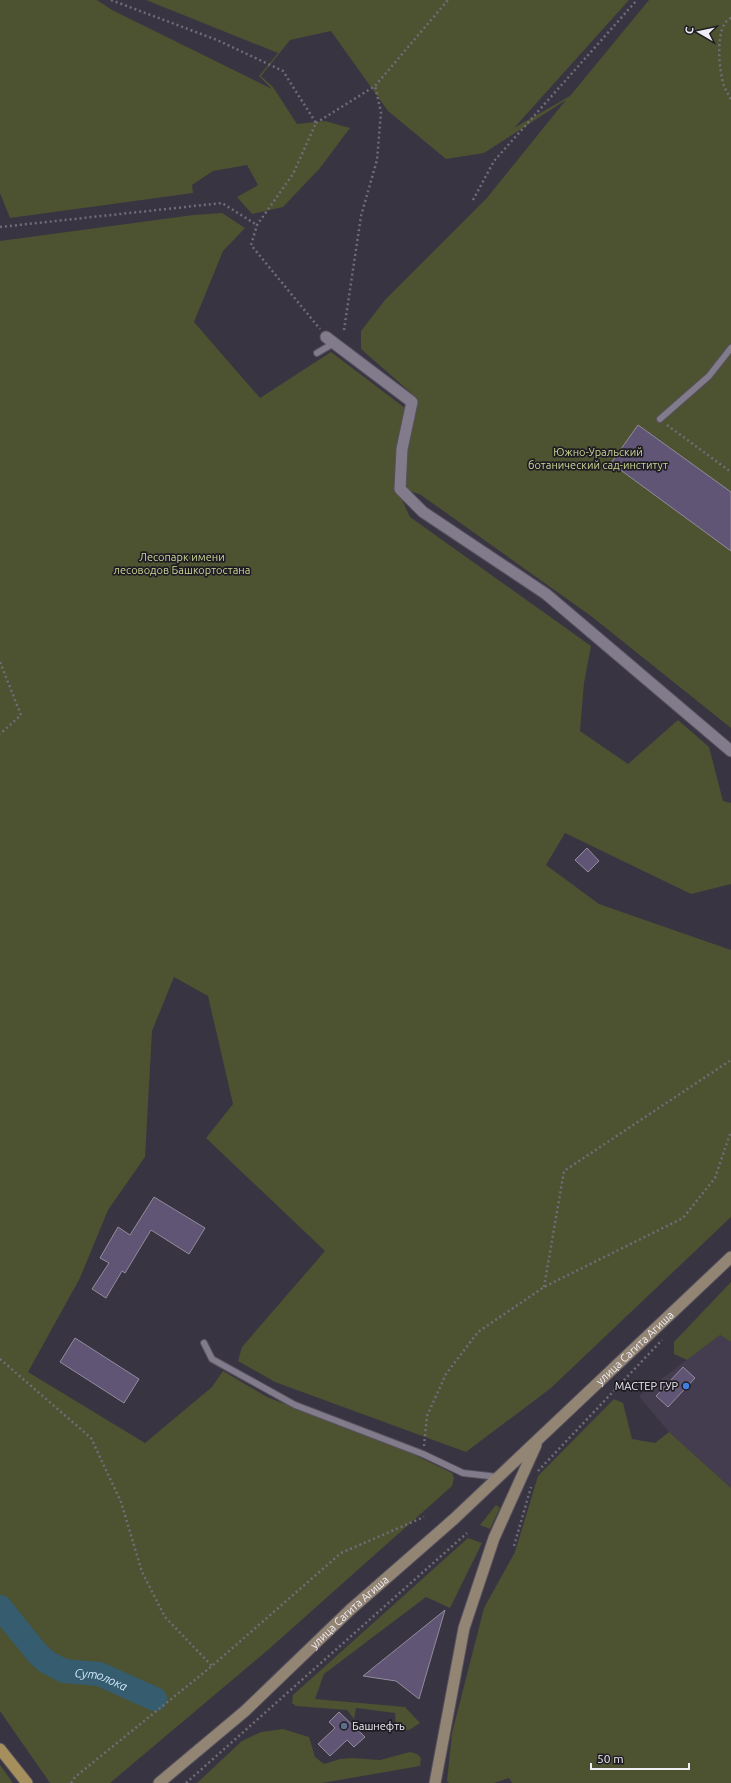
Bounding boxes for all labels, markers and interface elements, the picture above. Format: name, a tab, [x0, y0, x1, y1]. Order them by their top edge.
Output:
north arrow	[679, 12, 719, 52]
text: С	[683, 26, 696, 35]
park label: Южно-Уральский ботанический сад-институт	[528, 446, 668, 471]
park label: Лесопарк имени лесоводов Башкортостана	[114, 551, 250, 576]
street label: улица Сагита Агиша	[594, 1309, 676, 1387]
place label: МАСТЕР ГУР	[615, 1380, 678, 1392]
marker: МАСТЕР ГУР	[681, 1381, 691, 1391]
street label: улица Сагита Агиша	[308, 1573, 391, 1651]
water label: Сутолока	[74, 1665, 130, 1693]
place label: Башнефть	[352, 1720, 405, 1732]
marker: Башнефть	[339, 1721, 349, 1731]
scale bar	[591, 1745, 689, 1771]
text: 50 m	[597, 1752, 624, 1765]

